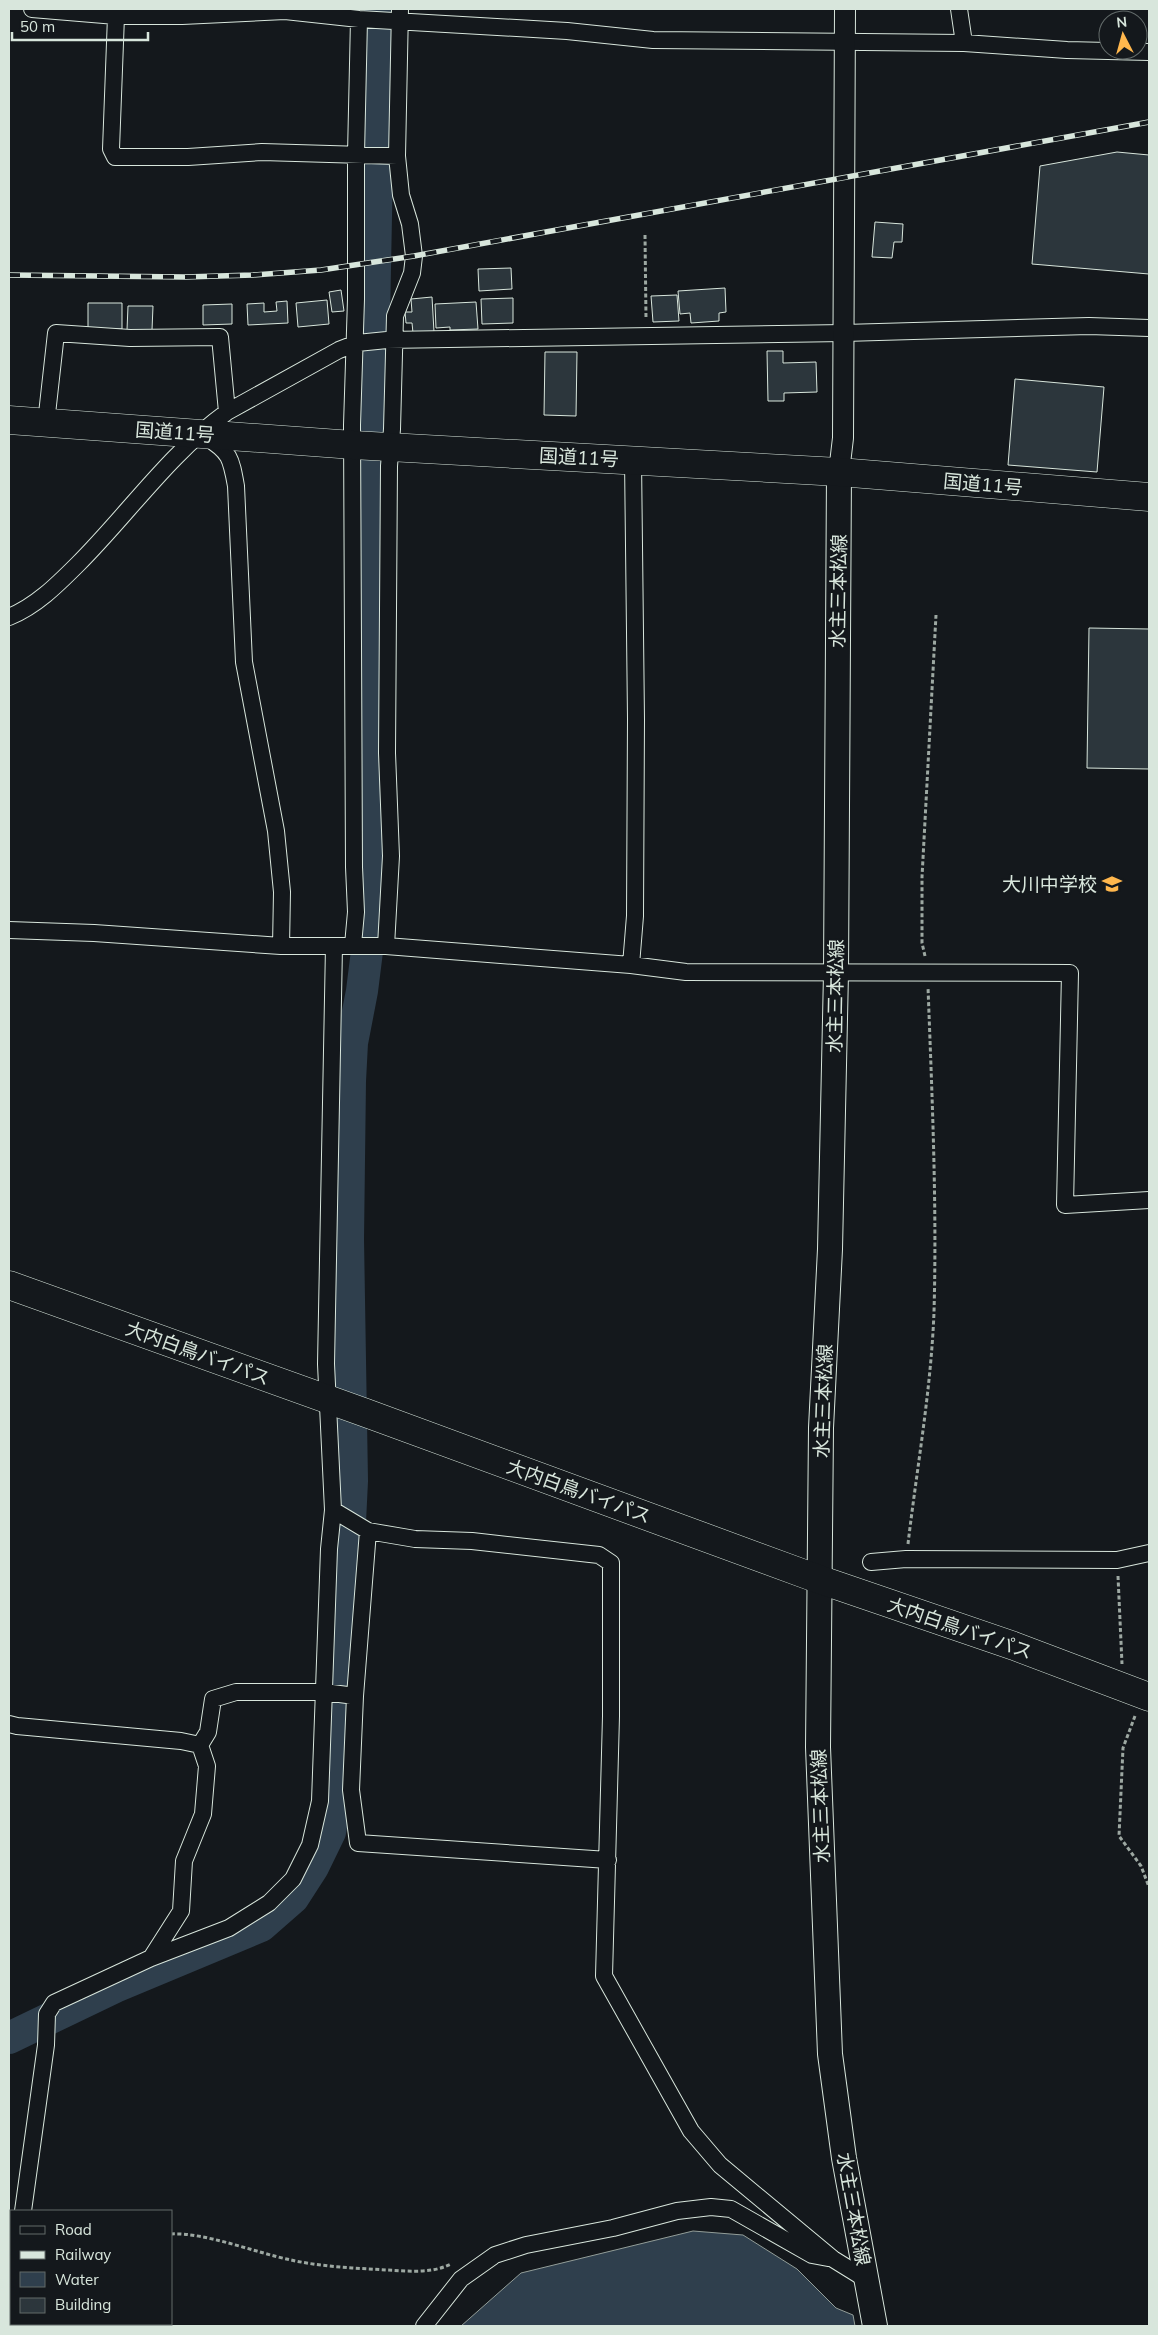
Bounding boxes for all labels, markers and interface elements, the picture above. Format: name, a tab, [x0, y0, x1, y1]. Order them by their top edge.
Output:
scale bar	[12, 10, 149, 42]
north arrow	[1098, 10, 1148, 60]
text: N	[1115, 13, 1128, 32]
text: 50 m	[20, 17, 55, 36]
street label: 国道11号	[134, 417, 216, 447]
street label: 国道11号	[539, 443, 619, 471]
street label: 国道11号	[942, 469, 1024, 499]
street label: 水主三本松線	[825, 534, 851, 648]
place label: 大川中学校	[1002, 872, 1097, 896]
school or university icon: 大川中学校	[1101, 873, 1123, 895]
street label: 水主三本松線	[822, 939, 848, 1053]
street label: 大内白鳥バイパス	[123, 1316, 273, 1390]
street label: 水主三本松線	[809, 1344, 837, 1458]
street label: 大内白鳥バイパス	[504, 1454, 654, 1528]
street label: 大内白鳥バイパス	[884, 1592, 1036, 1664]
street label: 水主三本松線	[806, 1749, 834, 1863]
street label: 水主三本松線	[832, 2151, 876, 2267]
legend	[10, 2210, 172, 2325]
text: Road	[55, 2220, 92, 2239]
text: Railway	[55, 2245, 111, 2264]
text: Water	[55, 2270, 99, 2289]
text: Building	[55, 2295, 111, 2314]

